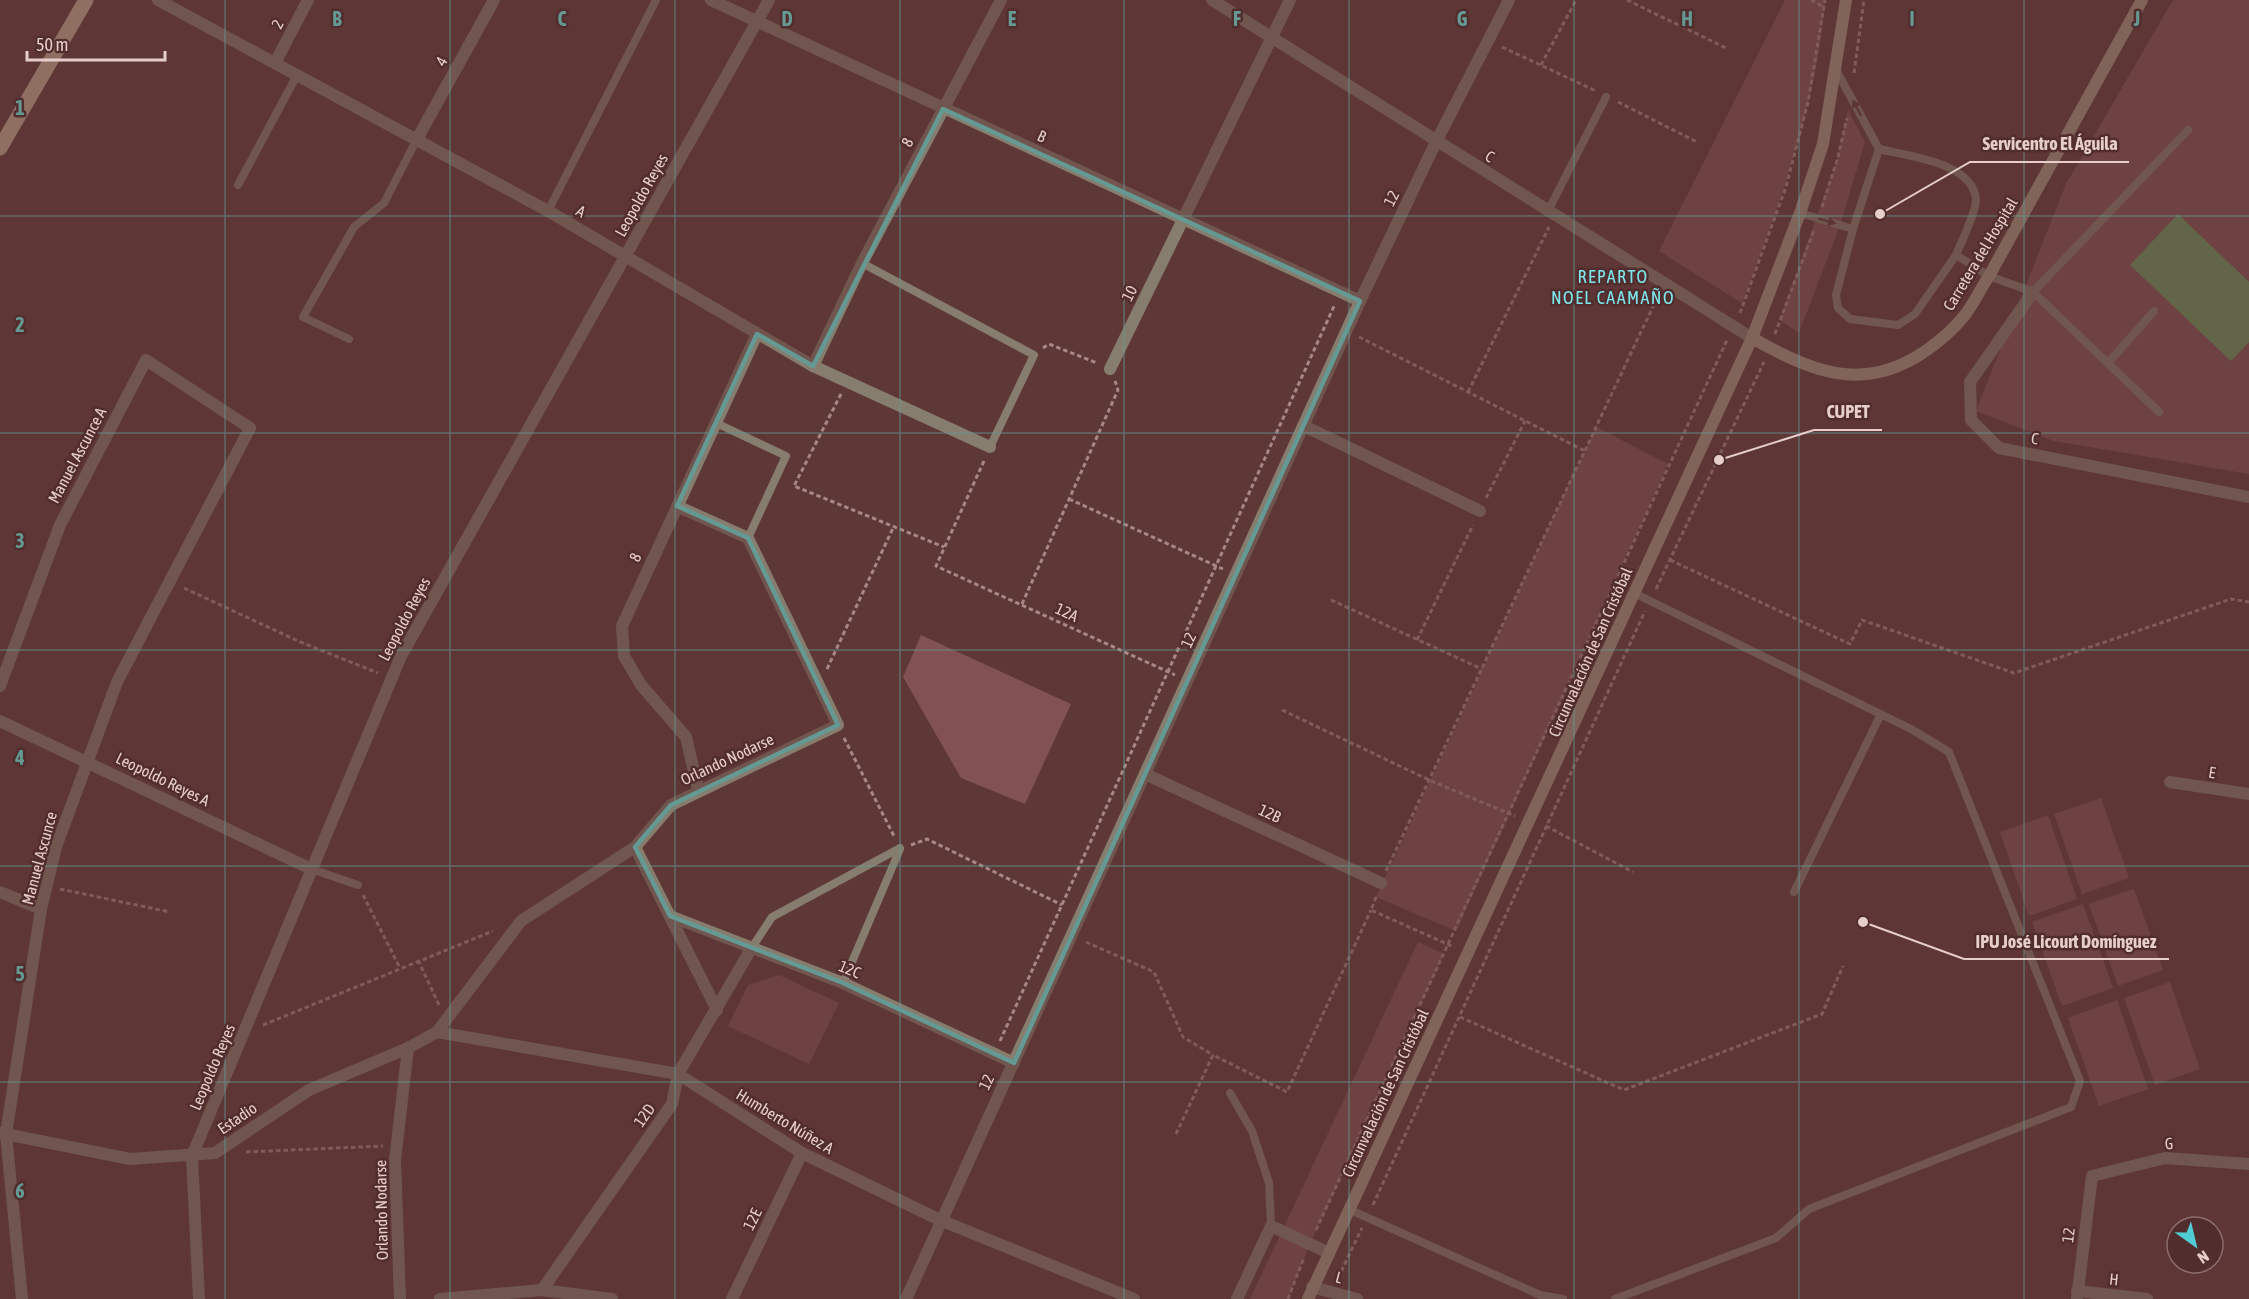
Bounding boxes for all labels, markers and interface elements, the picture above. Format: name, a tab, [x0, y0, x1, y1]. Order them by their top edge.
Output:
text: B	[332, 7, 342, 30]
text: C	[558, 7, 567, 30]
text: D	[781, 7, 793, 30]
text: E	[1008, 7, 1017, 30]
text: F	[1233, 7, 1241, 30]
text: G	[1457, 7, 1468, 30]
text: H	[1681, 7, 1693, 30]
text: I	[1909, 7, 1915, 30]
text: J	[2133, 7, 2140, 30]
street label: 2	[267, 17, 287, 31]
scale bar	[27, 24, 165, 62]
text: 50 m	[36, 34, 68, 55]
street label: 4	[431, 53, 451, 69]
text: 1	[15, 96, 25, 119]
one-way arrow	[1852, 100, 1862, 117]
street label: B	[1035, 126, 1050, 146]
callout: Servicentro El Águila	[1970, 126, 2129, 162]
text: Servicentro El Águila	[1982, 133, 2118, 154]
street label: 8	[897, 134, 917, 150]
street label: C	[1482, 146, 1498, 166]
street label: Leopoldo Reyes	[611, 150, 672, 240]
street label: 12	[1380, 187, 1402, 209]
street label: Carretera del Hospital	[1939, 194, 2022, 314]
street label: A	[573, 201, 589, 221]
one-way arrow	[1818, 217, 1836, 226]
district label: REPARTO NOEL CAAMAÑO	[1551, 266, 1675, 308]
street label: 10	[1118, 282, 1140, 304]
text: 2	[15, 313, 25, 336]
callout: CUPET	[1814, 394, 1882, 430]
text: CUPET	[1826, 401, 1870, 422]
street label: Manuel Ascunce A	[44, 404, 110, 506]
street label: C	[2030, 428, 2040, 448]
text: 3	[15, 529, 25, 552]
street label: 8	[625, 550, 645, 564]
street label: Circunvalación de San Cristóbal	[1545, 564, 1636, 739]
street label: Leopoldo Reyes	[374, 574, 435, 664]
street label: 12A	[1053, 599, 1081, 625]
street label: 12	[1177, 629, 1199, 651]
street label: Orlando Nodarse	[678, 730, 776, 788]
text: 4	[14, 746, 25, 769]
street label: Leopoldo Reyes A	[113, 749, 213, 810]
street label: E	[2207, 763, 2217, 781]
street label: 12B	[1256, 800, 1284, 826]
street label: Manuel Ascunce	[18, 810, 60, 906]
callout: IPU José Licourt Domínguez	[1964, 923, 2169, 959]
text: IPU José Licourt Domínguez	[1976, 931, 2157, 952]
street label: 12C	[836, 956, 864, 982]
text: 5	[15, 962, 25, 985]
street label: Circunvalación de San Cristóbal	[1338, 1005, 1432, 1180]
street label: Leopoldo Reyes	[186, 1021, 239, 1113]
street label: 12	[975, 1071, 997, 1093]
street label: Humberto Núñez A	[733, 1085, 837, 1157]
street label: Estadio	[214, 1098, 260, 1138]
street label: 12D	[630, 1100, 658, 1130]
street label: G	[2164, 1134, 2174, 1152]
street label: Orlando Nodarse	[371, 1160, 391, 1260]
text: 6	[15, 1179, 25, 1202]
street label: 12E	[739, 1205, 765, 1233]
north arrow	[2165, 1215, 2225, 1275]
street label: 12	[2058, 1226, 2078, 1244]
text: N	[2194, 1247, 2212, 1268]
street label: L	[1334, 1268, 1345, 1287]
street label: H	[2108, 1270, 2120, 1288]

